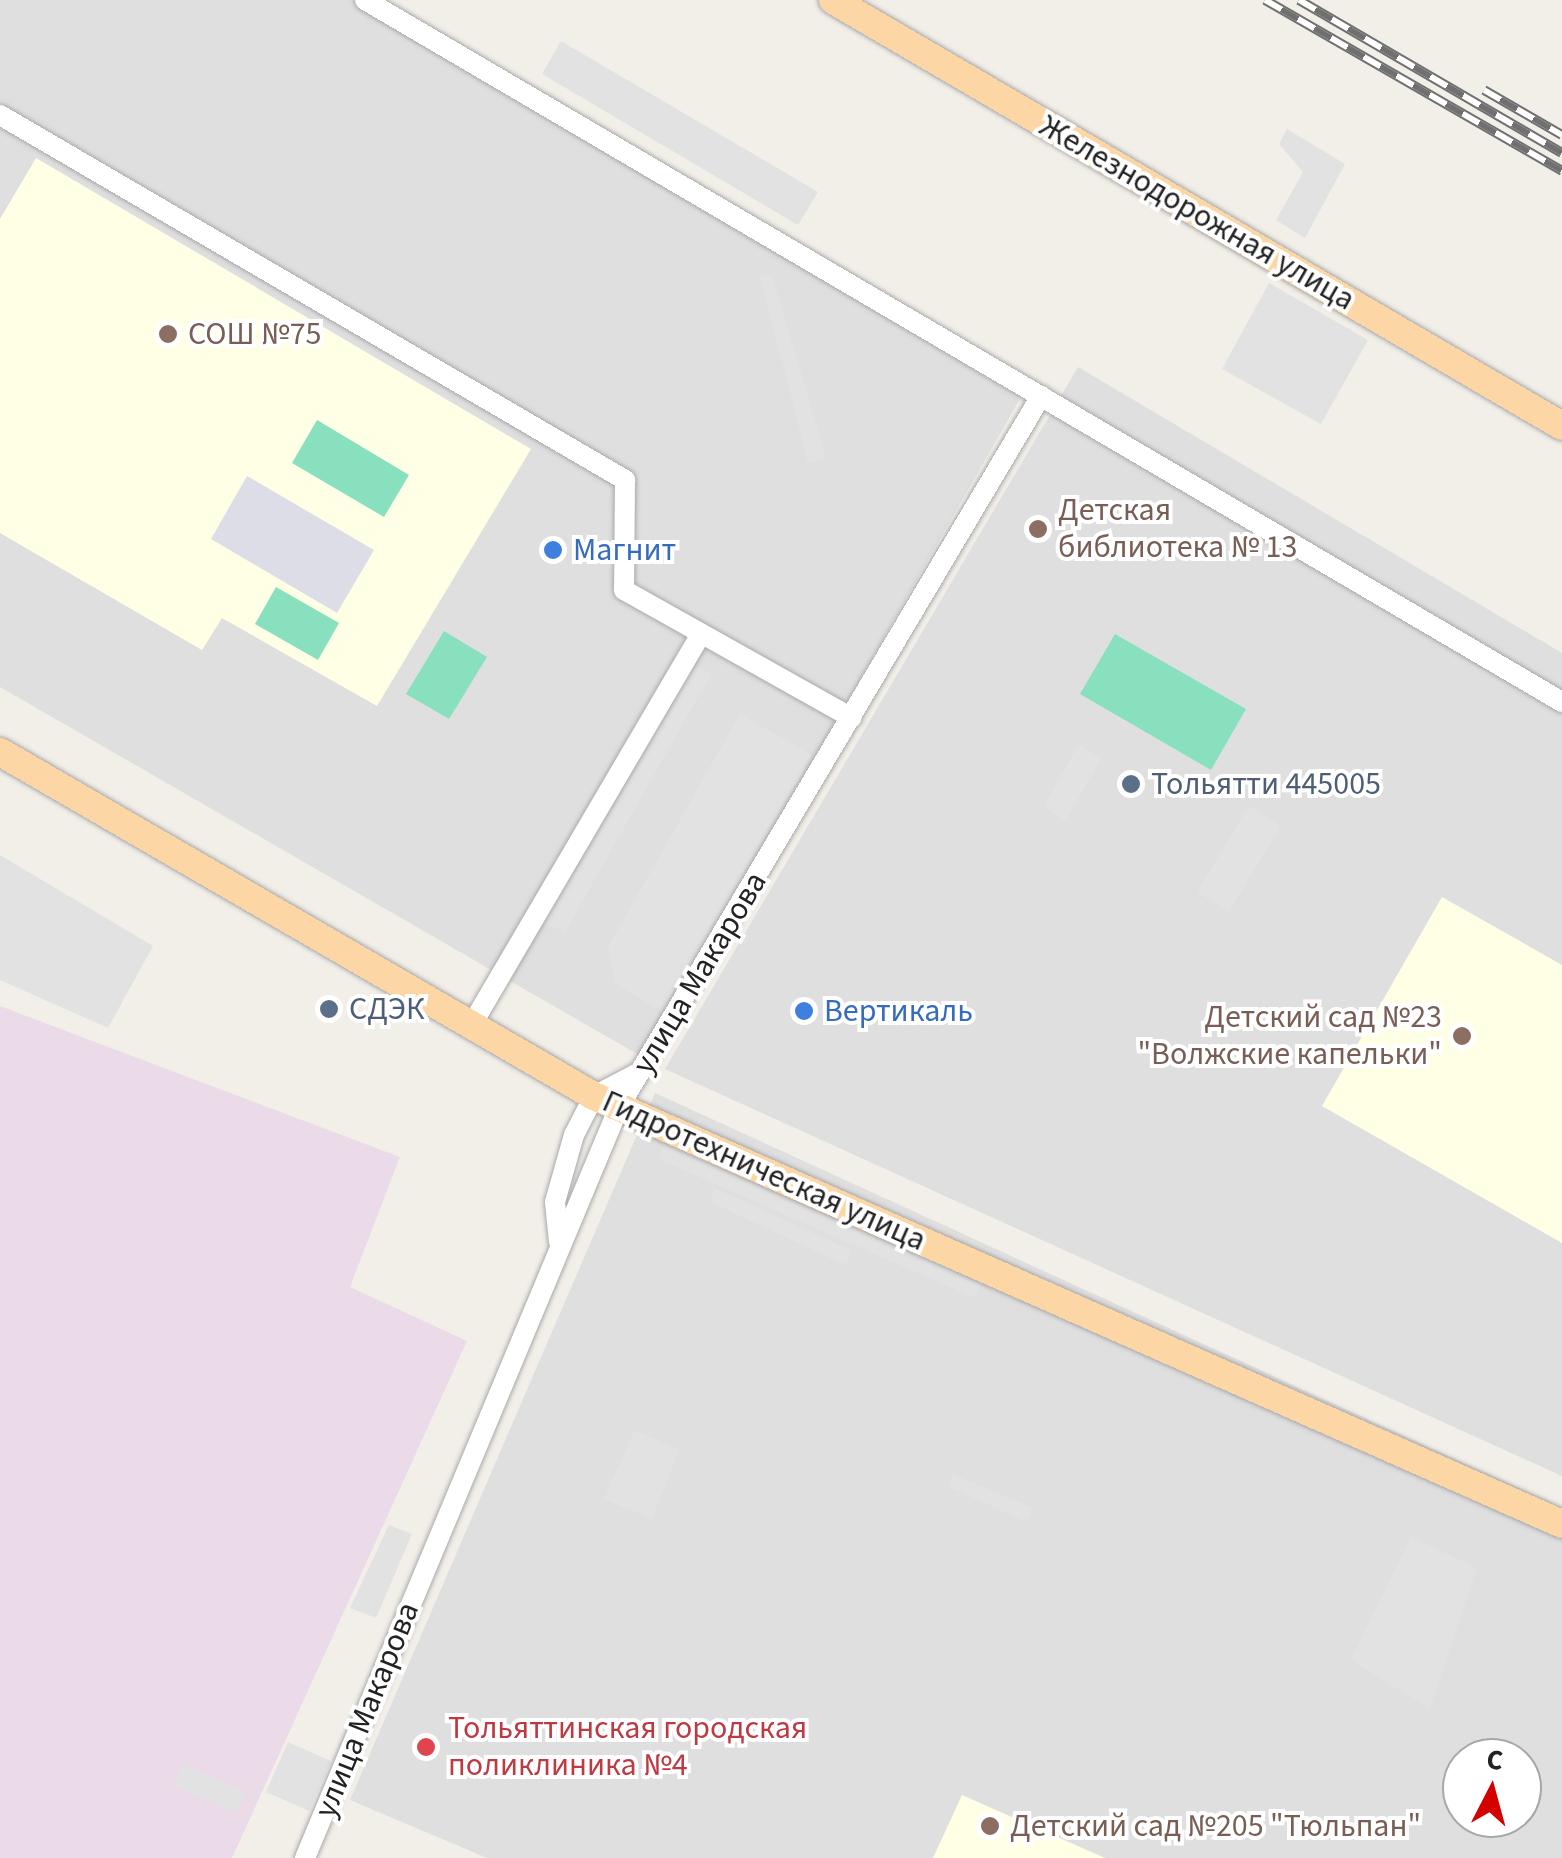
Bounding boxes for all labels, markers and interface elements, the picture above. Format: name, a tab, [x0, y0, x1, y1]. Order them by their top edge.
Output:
street label: Железнодорожная улица	[1033, 107, 1361, 319]
place label: СОШ №75	[188, 315, 321, 353]
marker: СОШ №75	[157, 323, 179, 345]
place label: Детская библиотека № 13	[1058, 492, 1297, 567]
marker: Детская библиотека № 13	[1027, 518, 1049, 540]
place label: Магнит	[573, 531, 676, 569]
marker: Магнит	[542, 539, 564, 561]
place label: Тольятти 445005	[1151, 765, 1381, 803]
marker: Тольятти 445005	[1120, 773, 1142, 795]
street label: улица Макарова	[625, 865, 775, 1081]
place label: СДЭК	[349, 990, 424, 1028]
place label: Вертикаль	[824, 992, 973, 1030]
marker: СДЭК	[318, 998, 340, 1020]
place label: Детский сад №23 "Волжские капельки"	[1137, 999, 1442, 1074]
marker: Вертикаль	[793, 1000, 815, 1022]
marker: Детский сад №23 "Волжские капельки"	[1451, 1025, 1473, 1047]
street label: Гидротехническая улица	[597, 1082, 931, 1260]
street label: улица Макарова	[306, 1597, 428, 1823]
place label: Тольяттинская городская поликлиника №4	[448, 1710, 807, 1785]
marker: Тольяттинская городская поликлиника №4	[413, 1734, 439, 1760]
north arrow	[1442, 1738, 1542, 1838]
text: С	[1485, 1739, 1505, 1781]
place label: Детский сад №205 "Тюльпан"	[1010, 1807, 1421, 1845]
marker: Детский сад №205 "Тюльпан"	[979, 1815, 1001, 1837]

